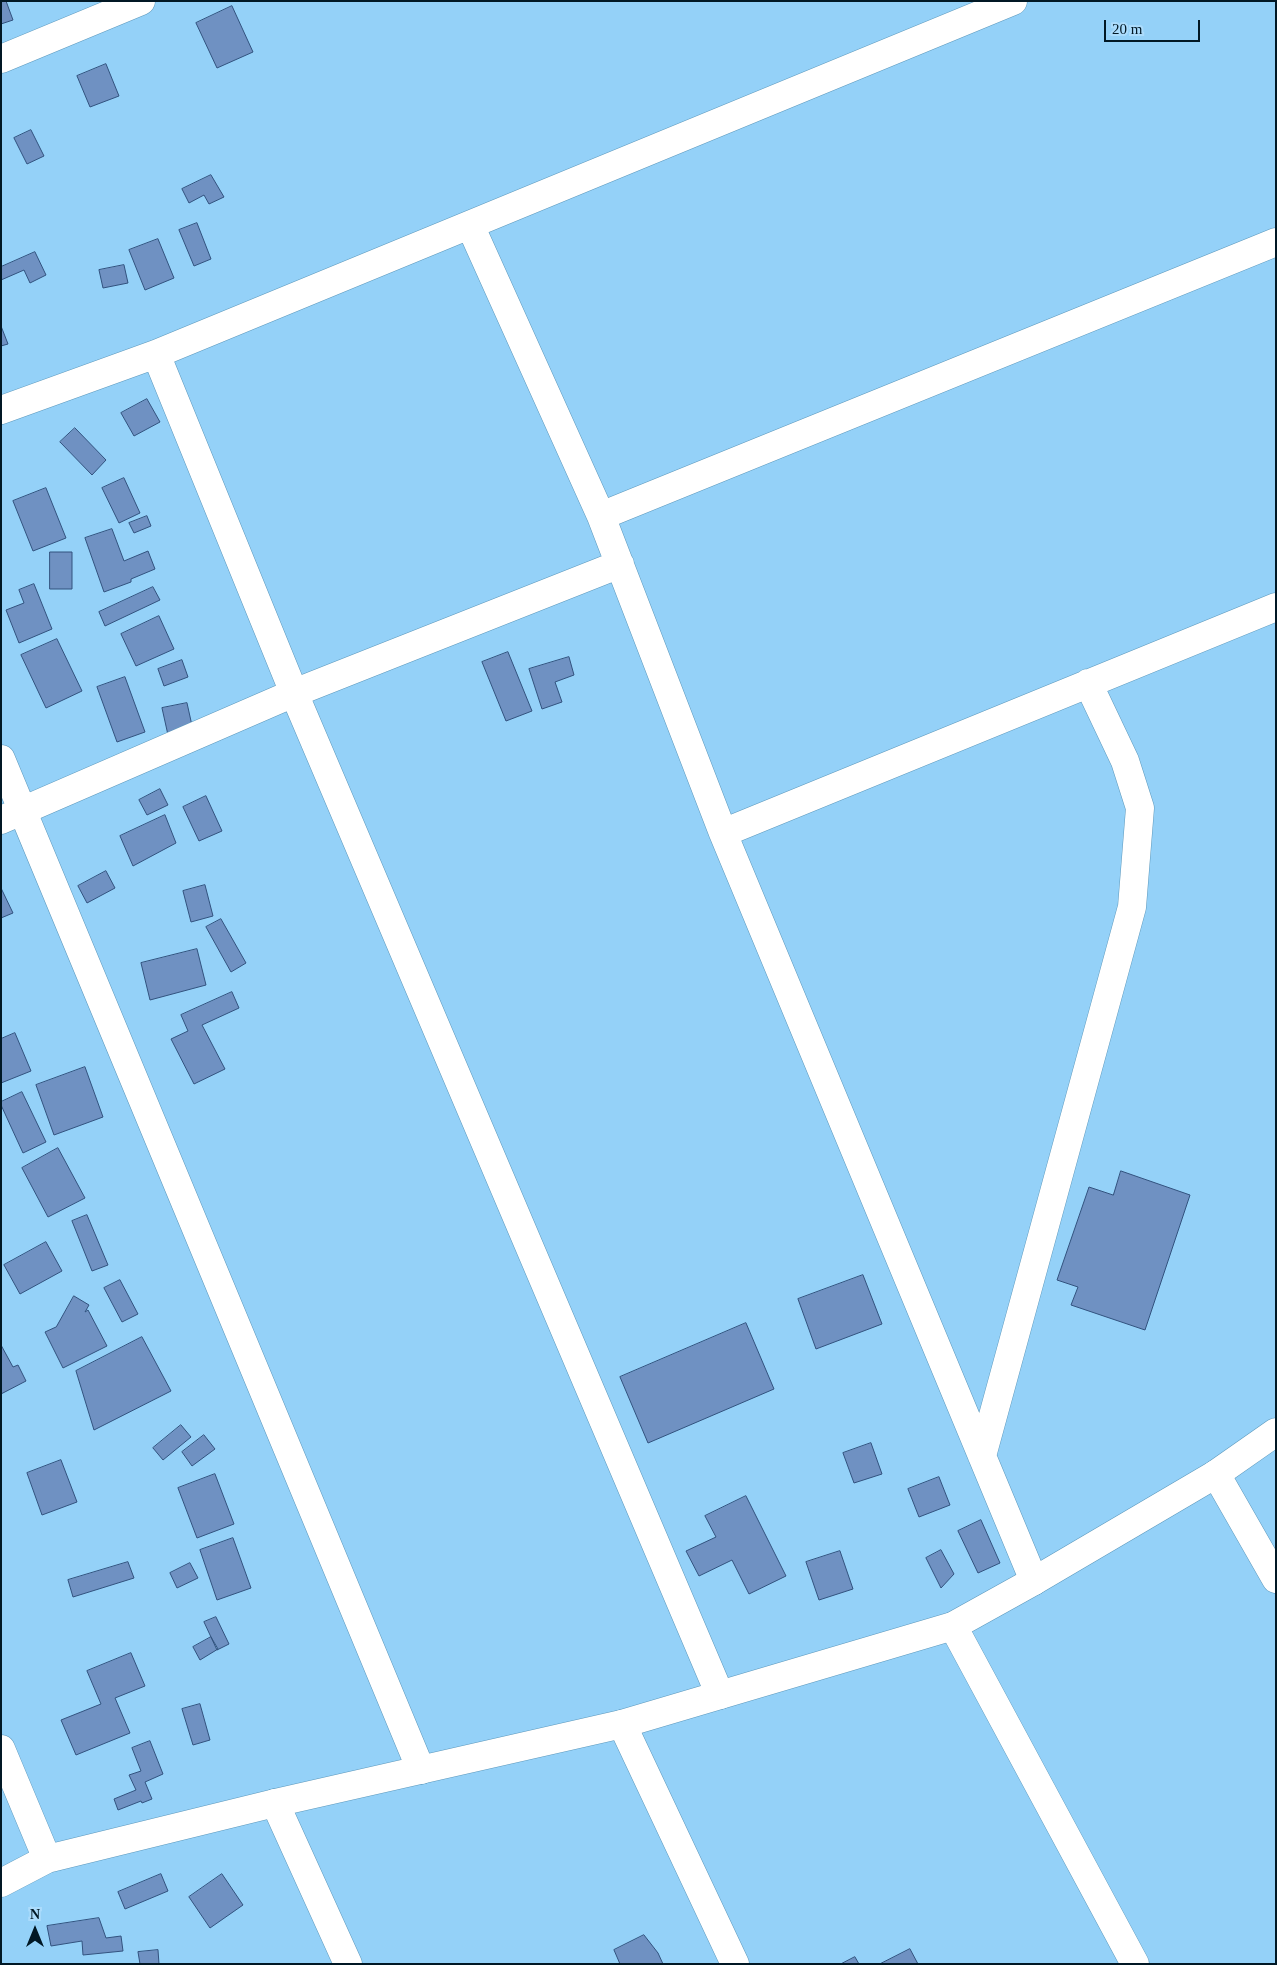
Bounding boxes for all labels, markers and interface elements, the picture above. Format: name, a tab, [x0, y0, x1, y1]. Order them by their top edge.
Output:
scale bar	[1107, 10, 1203, 42]
text: 20 m	[1112, 21, 1142, 37]
north arrow	[10, 1905, 60, 1955]
text: N	[30, 1907, 40, 1922]

